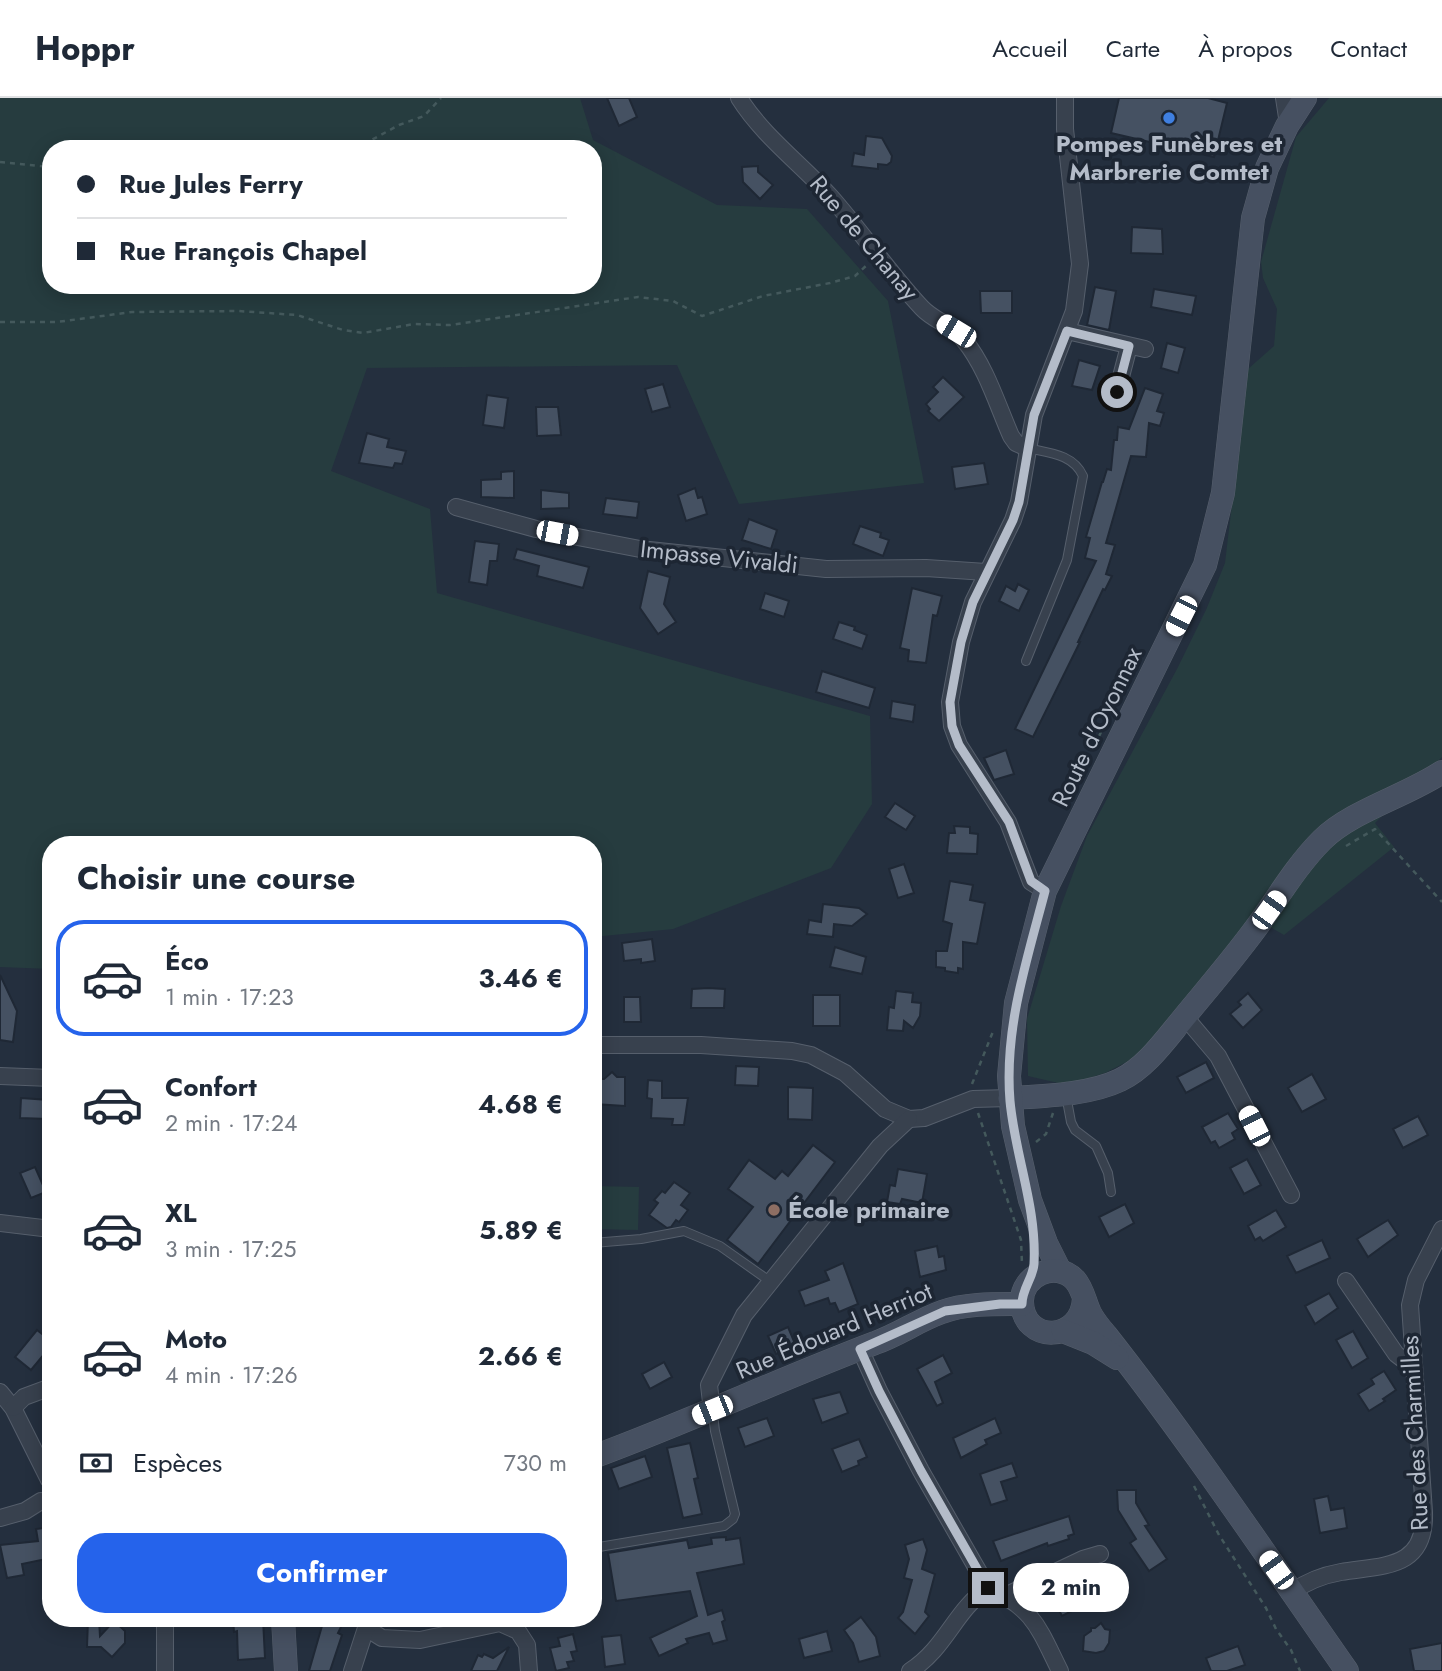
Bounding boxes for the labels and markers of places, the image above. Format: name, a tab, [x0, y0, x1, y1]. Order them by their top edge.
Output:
marker: Pompes Funèbres et Marbrerie Comtet	[1161, 110, 1177, 126]
place label: Pompes Funèbres et Marbrerie Comtet	[1056, 126, 1283, 189]
place label: École primaire	[788, 1192, 950, 1227]
marker: École primaire	[766, 1202, 782, 1218]

